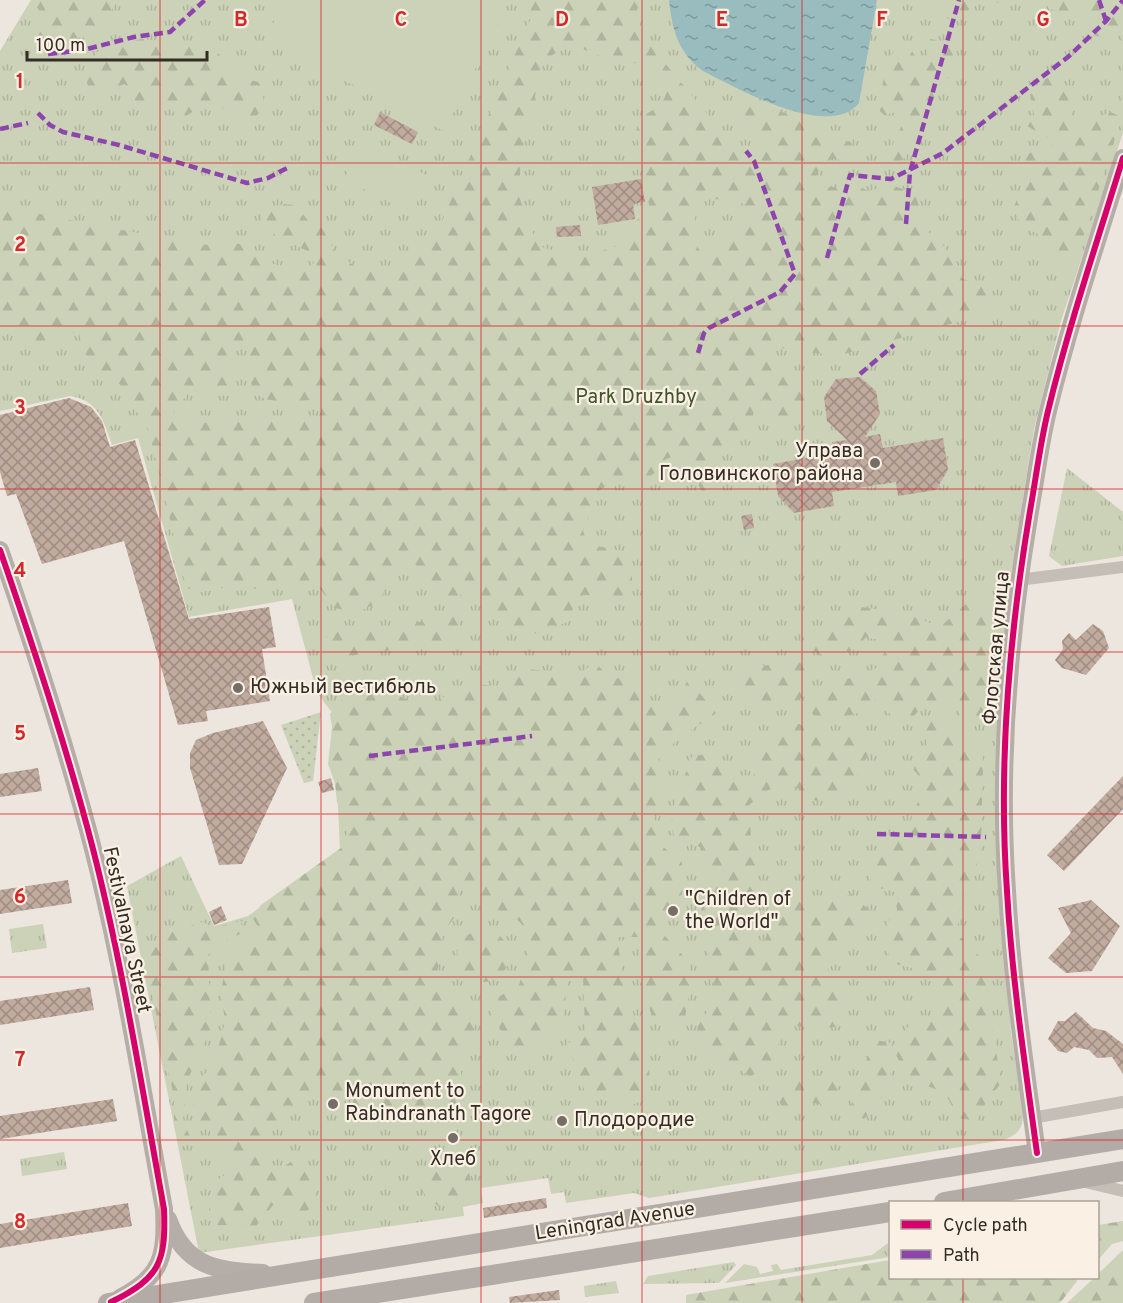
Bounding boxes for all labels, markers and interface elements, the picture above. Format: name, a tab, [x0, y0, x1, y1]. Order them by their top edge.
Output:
text: B	[234, 8, 248, 34]
text: C	[395, 8, 407, 34]
text: D	[555, 8, 569, 34]
text: E	[716, 8, 728, 34]
text: F	[876, 8, 888, 34]
text: G	[1036, 8, 1050, 34]
scale bar	[27, 24, 207, 62]
text: 100 m	[36, 35, 85, 58]
text: 1	[16, 70, 24, 96]
text: 2	[14, 233, 26, 259]
park label: Park Druzhby	[575, 385, 697, 411]
text: 3	[14, 396, 26, 422]
place label: Управа Головинского района	[659, 439, 863, 488]
marker: Управа Головинского района	[868, 456, 882, 470]
text: 4	[14, 559, 26, 585]
street label: Флотская улица	[977, 570, 1017, 726]
place label: Южный вестибюль	[250, 675, 436, 701]
marker: Южный вестибюль	[231, 681, 245, 695]
text: 5	[14, 722, 26, 748]
street label: Festivalnaya Street	[96, 844, 156, 1016]
text: 6	[14, 885, 26, 911]
place label: "Children of the World"	[685, 887, 791, 936]
marker: "Children of the World"	[666, 904, 680, 918]
text: 7	[15, 1048, 25, 1074]
place label: Monument to Rabindranath Tagore	[345, 1079, 531, 1128]
marker: Monument to Rabindranath Tagore	[326, 1097, 340, 1111]
place label: Плодородие	[574, 1108, 695, 1134]
marker: Плодородие	[555, 1114, 569, 1128]
marker: Хлеб	[446, 1131, 460, 1145]
place label: Хлеб	[430, 1147, 476, 1173]
street label: Leningrad Avenue	[533, 1197, 697, 1247]
legend	[889, 1201, 1099, 1279]
text: 8	[14, 1210, 26, 1236]
text: Cycle path	[943, 1215, 1028, 1238]
text: Path	[943, 1245, 980, 1268]

